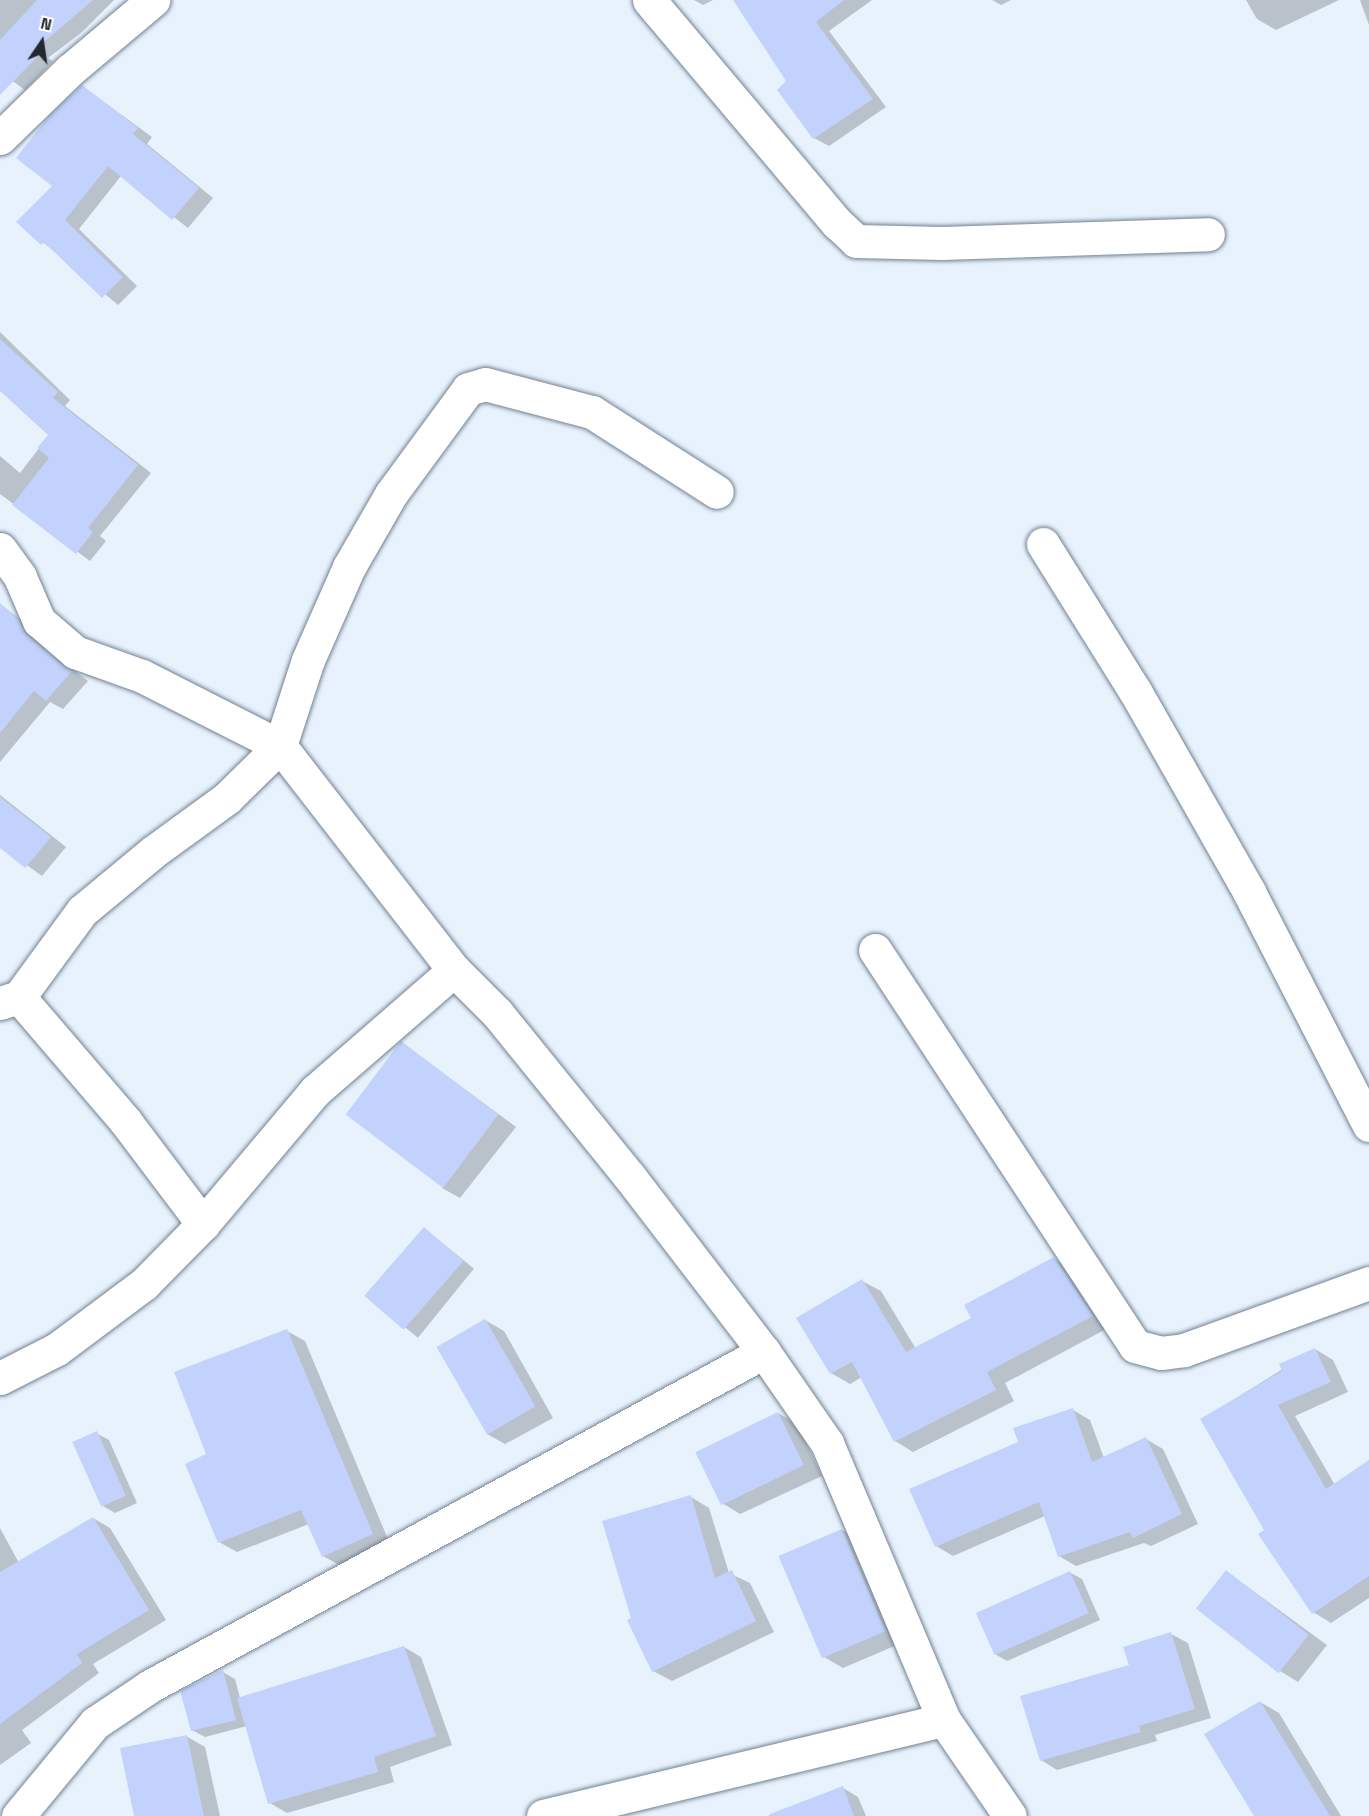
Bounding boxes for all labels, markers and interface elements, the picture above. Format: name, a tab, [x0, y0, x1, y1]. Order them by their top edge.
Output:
north arrow	[12, 12, 72, 72]
text: N	[39, 13, 54, 35]

